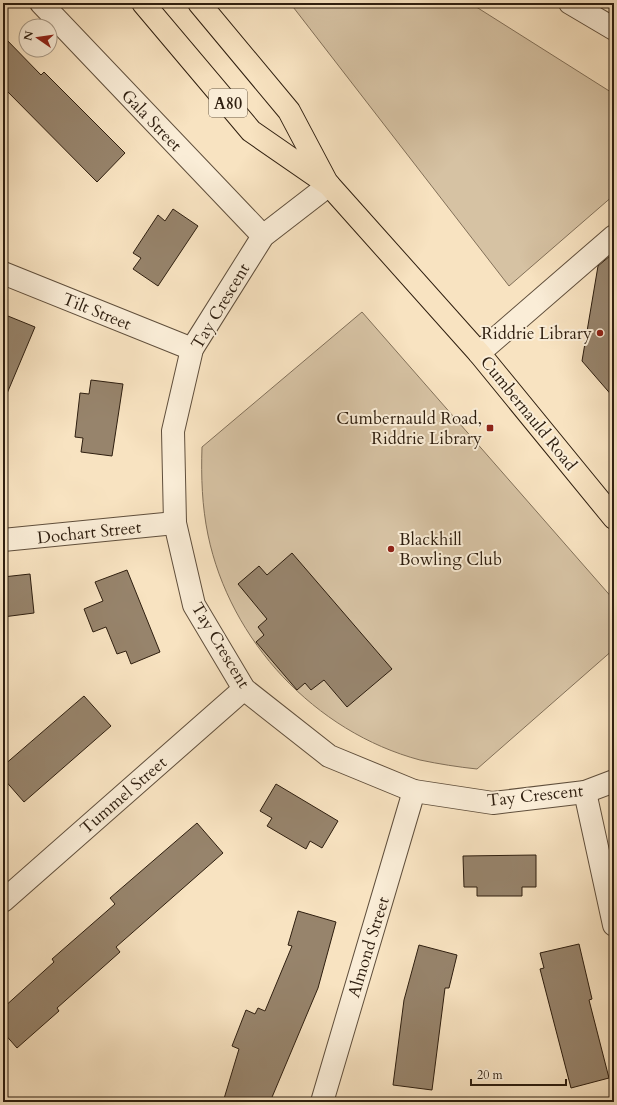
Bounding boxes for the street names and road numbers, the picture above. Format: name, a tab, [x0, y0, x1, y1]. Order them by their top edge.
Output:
street label: Gala Street	[116, 84, 187, 157]
road number: A80	[209, 89, 247, 117]
street label: Tay Crescent	[186, 258, 255, 354]
street label: Tilt Street	[59, 287, 135, 336]
street label: Cumbernauld Road	[475, 351, 582, 475]
street label: Dochart Street	[36, 516, 143, 549]
street label: Tay Crescent	[186, 598, 256, 693]
street label: Tummel Street	[75, 751, 172, 840]
street label: Tay Crescent	[486, 779, 585, 812]
street label: Almond Street	[342, 893, 395, 1000]

